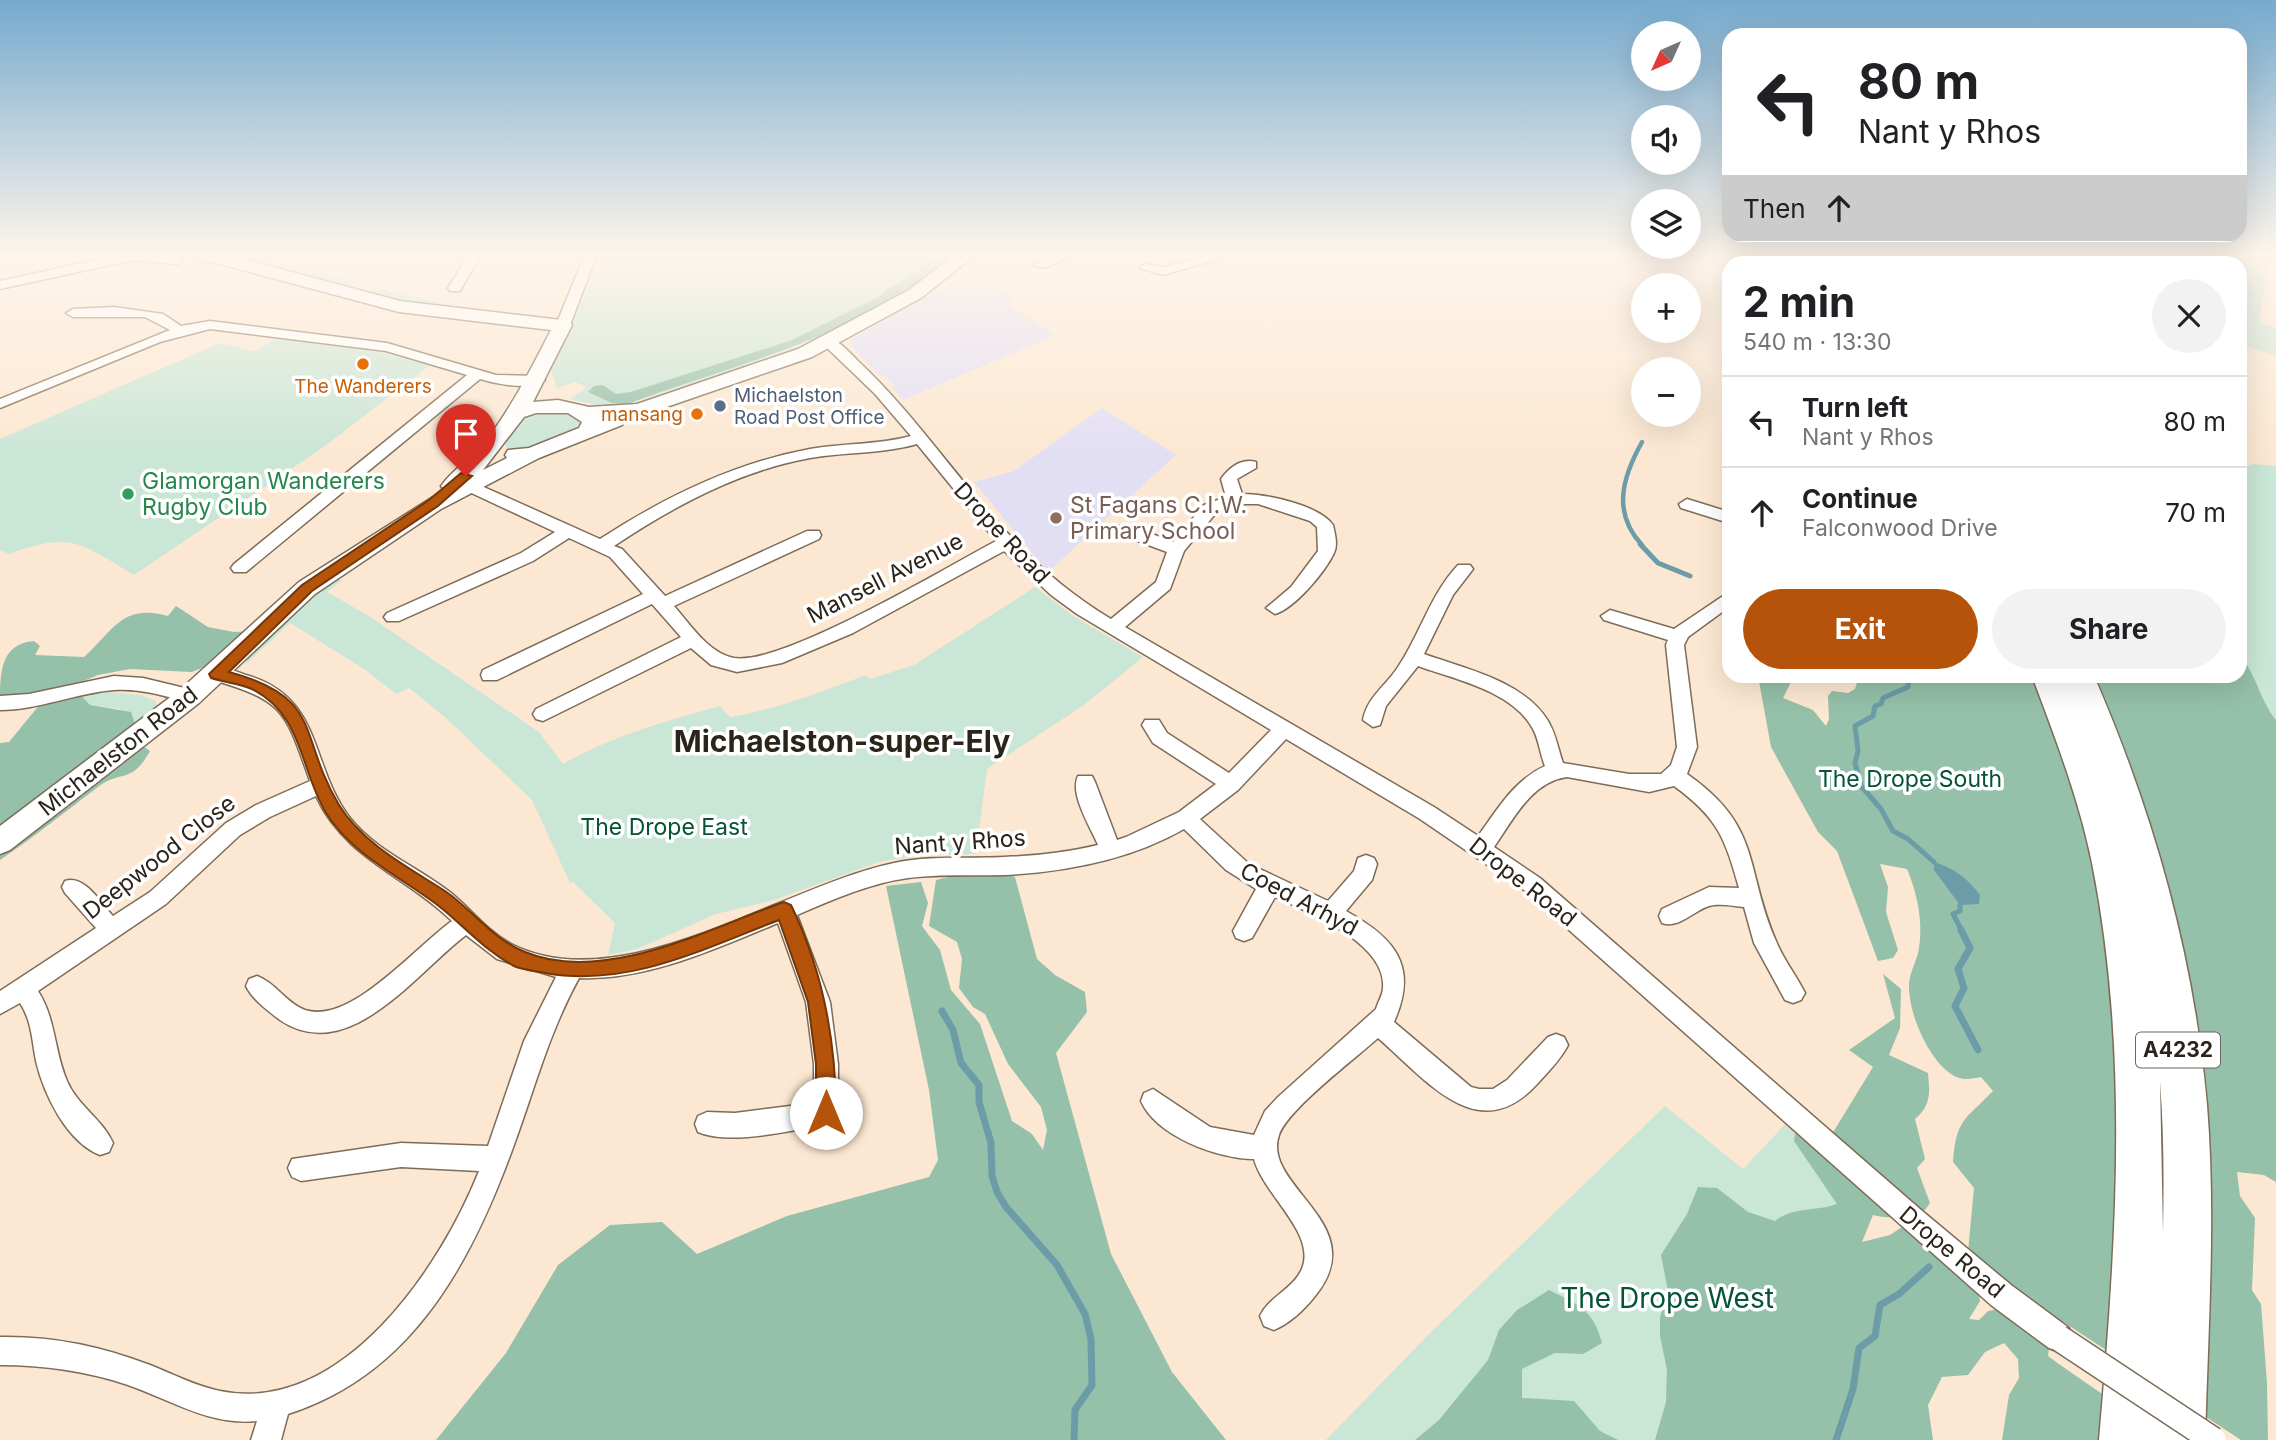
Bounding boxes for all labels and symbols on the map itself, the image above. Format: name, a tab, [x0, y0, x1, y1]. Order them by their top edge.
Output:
north arrow	[1631, 21, 1701, 91]
marker: The Wanderers	[355, 356, 371, 372]
place label: The Wanderers	[294, 375, 432, 398]
place label: Michaelston Road Post Office	[734, 384, 885, 429]
marker: Michaelston Road Post Office	[712, 398, 728, 414]
place label: mansang	[601, 403, 683, 426]
pin	[436, 404, 496, 476]
marker: mansang	[689, 406, 705, 422]
place label: Glamorgan Wanderers Rugby Club	[142, 467, 385, 521]
street label: Drope Road	[948, 477, 1056, 589]
marker: Glamorgan Wanderers Rugby Club	[120, 486, 136, 502]
place label: St Fagans C.I.W. Primary School	[1070, 491, 1247, 545]
marker: St Fagans C.I.W. Primary School	[1048, 510, 1064, 526]
street label: Mansell Avenue	[802, 527, 968, 629]
street label: Michaelston Road	[33, 680, 203, 822]
district label: Michaelston-super-Ely	[674, 723, 1010, 759]
park label: The Drope South	[1818, 765, 2002, 793]
street label: Deepwood Close	[77, 789, 241, 925]
park label: The Drope East	[580, 813, 748, 841]
street label: Nant y Rhos	[893, 823, 1027, 861]
street label: Drope Road	[1464, 832, 1582, 932]
street label: Coed Arhyd	[1235, 856, 1363, 942]
road number: A4232	[2136, 1032, 2220, 1068]
position arrow	[789, 1076, 863, 1150]
street label: Drope Road	[1894, 1200, 2010, 1304]
park label: The Drope West	[1560, 1281, 1774, 1315]

